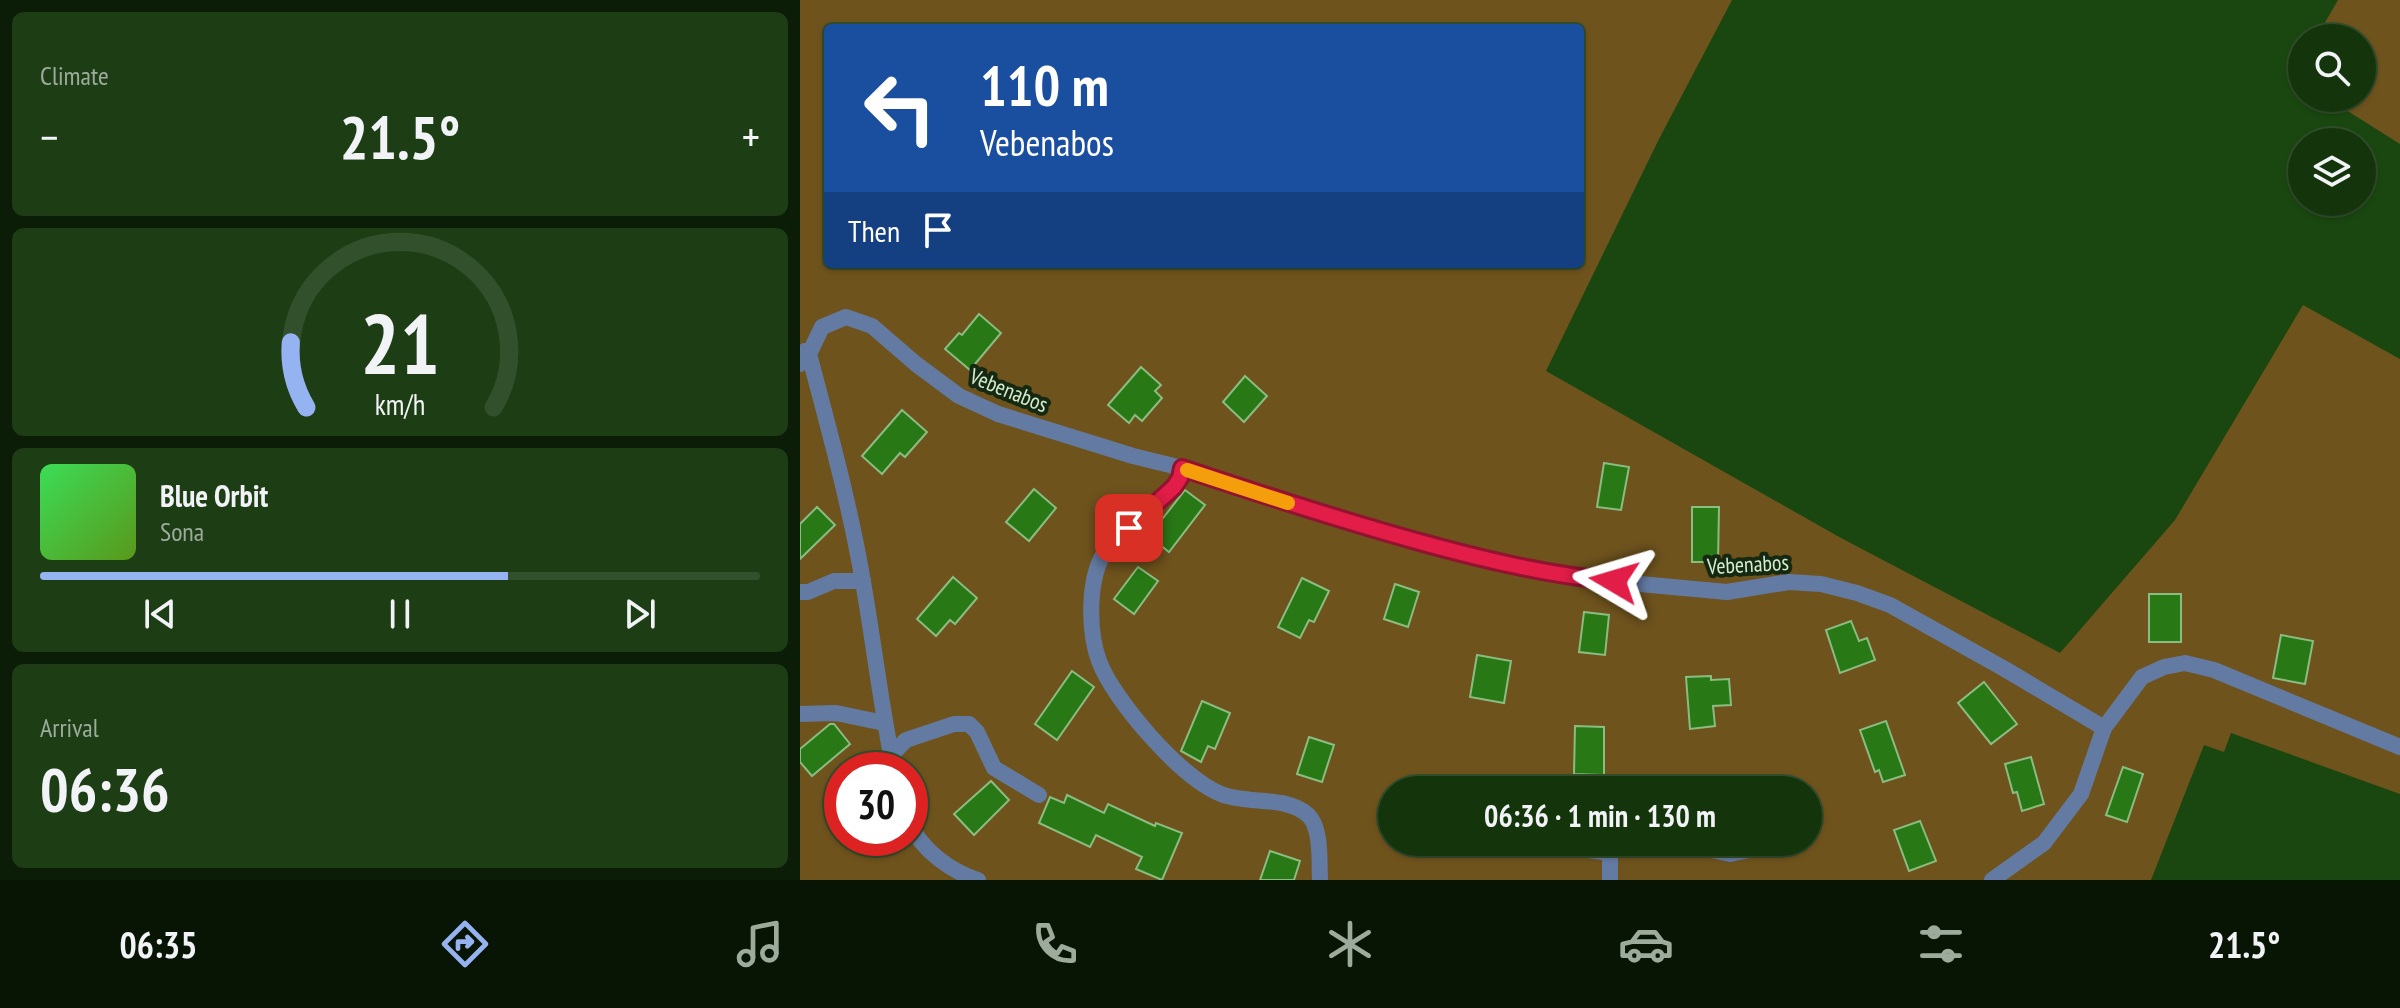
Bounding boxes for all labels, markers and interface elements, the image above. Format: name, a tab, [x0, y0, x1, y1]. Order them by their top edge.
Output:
map controls	[2288, 24, 2376, 216]
button: search	[2288, 24, 2376, 112]
text: 110 m	[980, 49, 1109, 121]
icon: left	[848, 56, 952, 160]
text: Climate	[40, 59, 109, 92]
text: 21.5°	[340, 98, 460, 176]
text: −	[40, 108, 58, 165]
text: +	[742, 108, 760, 165]
text: Vebenabos	[980, 119, 1114, 166]
button: layers	[2288, 128, 2376, 216]
icon: arrive	[916, 208, 960, 252]
text: Then	[848, 211, 900, 250]
text: 21	[360, 289, 440, 397]
street label: Vebenabos	[965, 361, 1052, 418]
text: km/h	[375, 386, 425, 423]
text: Blue Orbit	[160, 476, 268, 515]
pin	[1095, 494, 1163, 562]
icon: arrive	[1107, 506, 1151, 550]
text: Sona	[160, 515, 204, 548]
position arrow	[1572, 539, 1656, 623]
street label: Vebenabos	[1705, 548, 1790, 580]
icon: previous	[138, 592, 182, 636]
icon: pause	[378, 592, 422, 636]
icon: next	[618, 592, 662, 636]
text: Arrival	[40, 711, 99, 744]
text: 06:36	[40, 750, 170, 828]
speed limit sign: 30	[824, 752, 928, 856]
text: 06:36 · 1 min · 130 m	[1484, 796, 1716, 835]
icon: directions	[437, 916, 493, 972]
icon: music	[732, 916, 788, 972]
icon: phone	[1027, 916, 1083, 972]
icon: climate	[1322, 916, 1378, 972]
icon: car	[1618, 916, 1674, 972]
icon: filters	[1913, 916, 1969, 972]
text: 06:35	[120, 921, 197, 968]
text: 21.5°	[2208, 921, 2280, 968]

